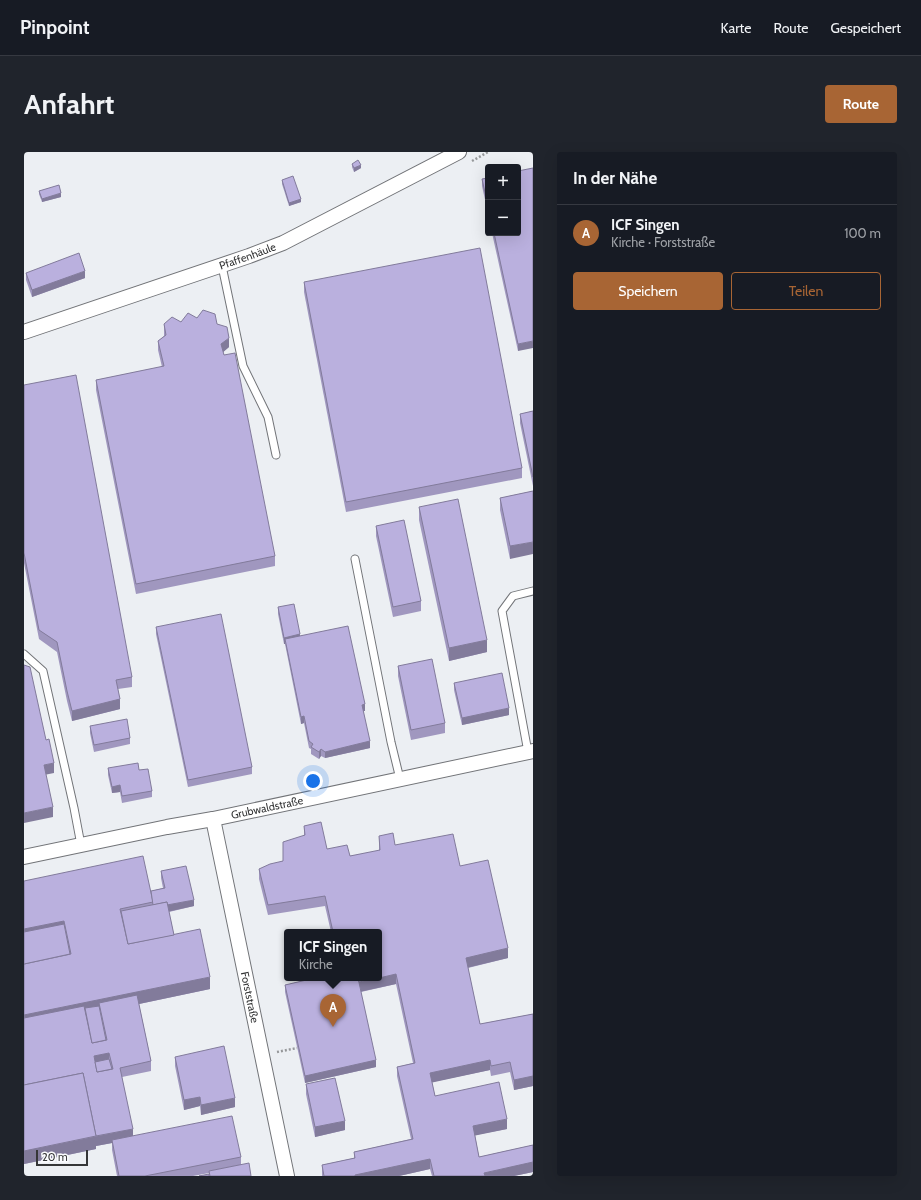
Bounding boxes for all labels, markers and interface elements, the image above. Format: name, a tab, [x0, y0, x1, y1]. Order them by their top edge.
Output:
text: Pinpoint	[20, 16, 89, 39]
text: Karte	[721, 19, 751, 37]
text: Route	[773, 19, 809, 37]
text: Gespeichert	[831, 19, 901, 37]
button: Route	[825, 85, 897, 123]
text: Anfahrt	[24, 87, 114, 121]
map controls	[485, 164, 521, 236]
button: +	[485, 164, 521, 200]
text: In der Nähe	[573, 168, 657, 188]
button: −	[485, 200, 521, 236]
text: ICF Singen	[611, 216, 680, 234]
text: A	[582, 225, 590, 241]
text: 100 m	[844, 225, 881, 241]
text: Kirche · Forststraße	[611, 234, 715, 250]
street label: Pfaffenhäule	[217, 239, 278, 273]
button: Speichern	[573, 272, 723, 310]
button: Teilen	[731, 272, 881, 310]
your location	[303, 771, 323, 791]
street label: Grubwaldstraße	[230, 793, 305, 822]
popup	[284, 929, 382, 981]
text: ICF Singen	[299, 938, 367, 956]
text: Kirche	[299, 956, 333, 972]
street label: Forststraße	[238, 970, 262, 1024]
pin: A	[320, 994, 346, 1027]
scale bar	[36, 1148, 88, 1167]
text: 20 m	[42, 1150, 68, 1164]

